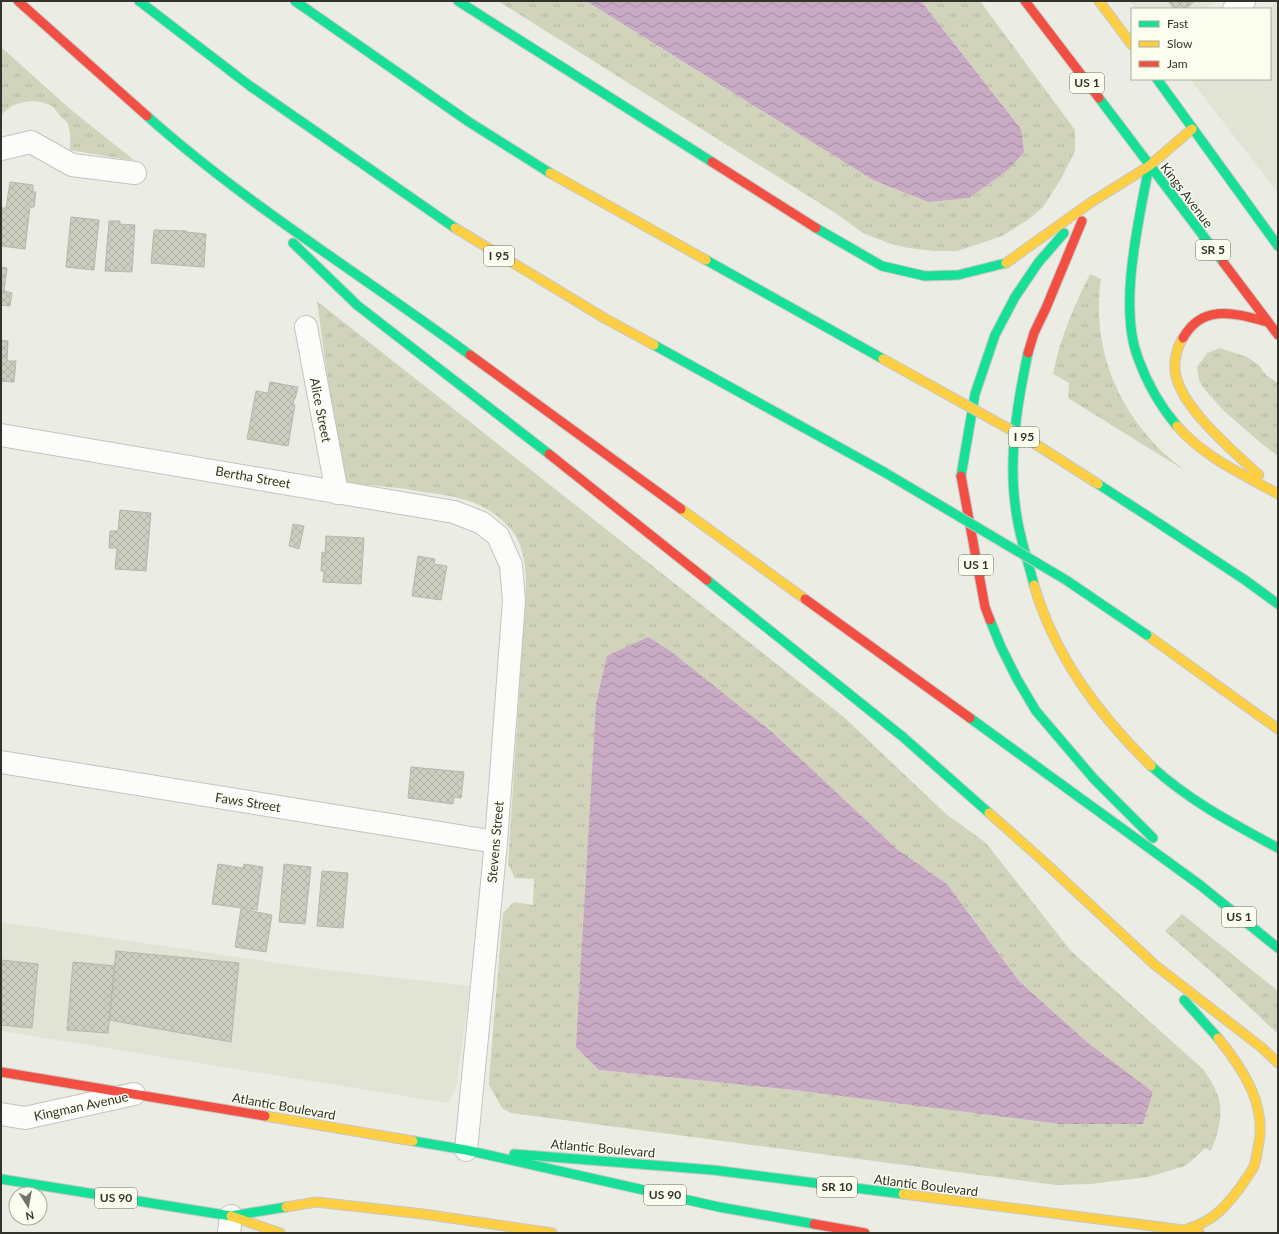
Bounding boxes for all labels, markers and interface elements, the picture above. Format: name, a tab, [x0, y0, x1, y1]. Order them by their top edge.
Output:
legend	[1131, 8, 1271, 80]
text: Fast	[1167, 16, 1189, 31]
text: Slow	[1167, 36, 1193, 51]
text: Jam	[1167, 56, 1188, 71]
road number: US 1	[1070, 73, 1104, 93]
street label: Kings Avenue	[1157, 159, 1217, 231]
road number: SR 5	[1196, 240, 1230, 260]
road number: I 95	[484, 246, 514, 266]
street label: Alice Street	[307, 376, 335, 444]
road number: I 95	[1009, 427, 1039, 447]
street label: Bertha Street	[214, 463, 292, 492]
road number: US 1	[959, 555, 993, 575]
street label: Faws Street	[214, 789, 282, 815]
street label: Stevens Street	[483, 800, 507, 884]
road number: US 1	[1222, 907, 1256, 927]
street label: Kingman Avenue	[32, 1088, 130, 1124]
street label: Atlantic Boulevard	[231, 1089, 337, 1123]
street label: Atlantic Boulevard	[550, 1135, 656, 1161]
street label: Atlantic Boulevard	[873, 1171, 979, 1199]
road number: SR 10	[817, 1177, 857, 1197]
road number: US 90	[644, 1185, 686, 1205]
north arrow	[8, 1186, 48, 1226]
road number: US 90	[95, 1188, 137, 1208]
text: N	[25, 1209, 35, 1223]

